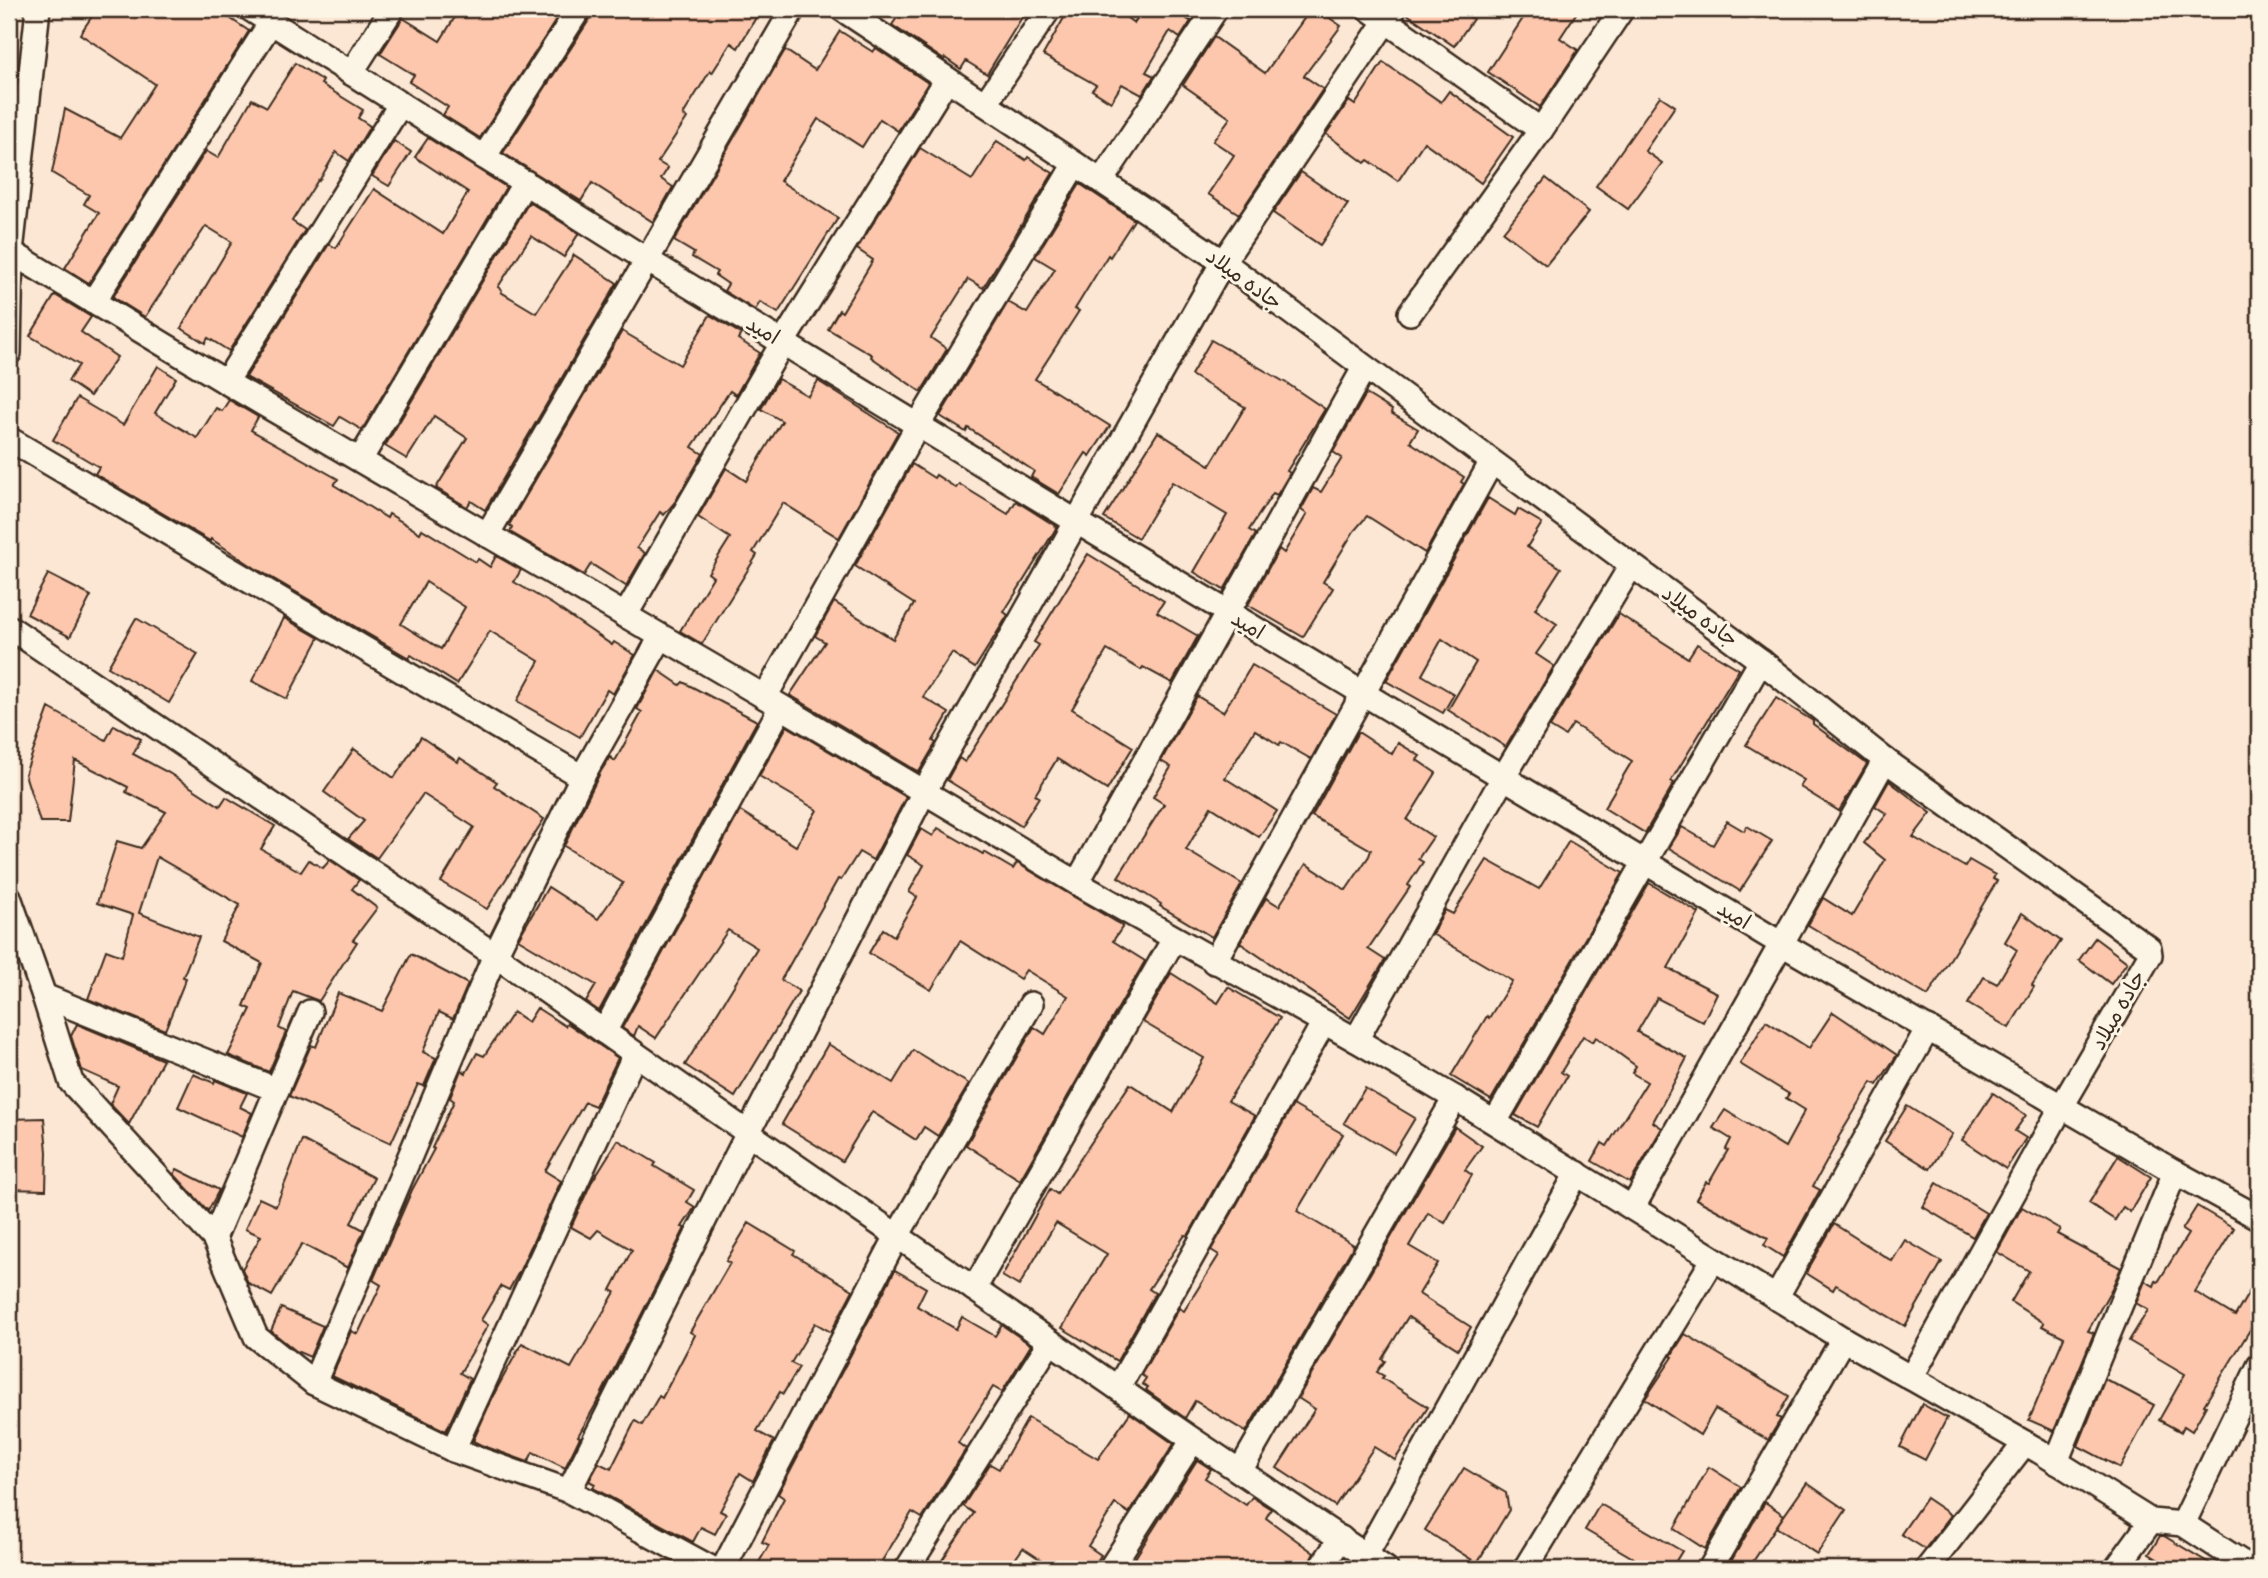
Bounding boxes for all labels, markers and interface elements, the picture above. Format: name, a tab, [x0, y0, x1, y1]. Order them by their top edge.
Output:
street label: جاده میلاد	[1201, 242, 1288, 315]
street label: امید	[742, 309, 785, 350]
street label: جاده میلاد	[1657, 579, 1744, 652]
street label: امید	[1227, 604, 1270, 645]
street label: امید	[1713, 894, 1756, 935]
street label: جاده میلاد	[2084, 965, 2151, 1054]

